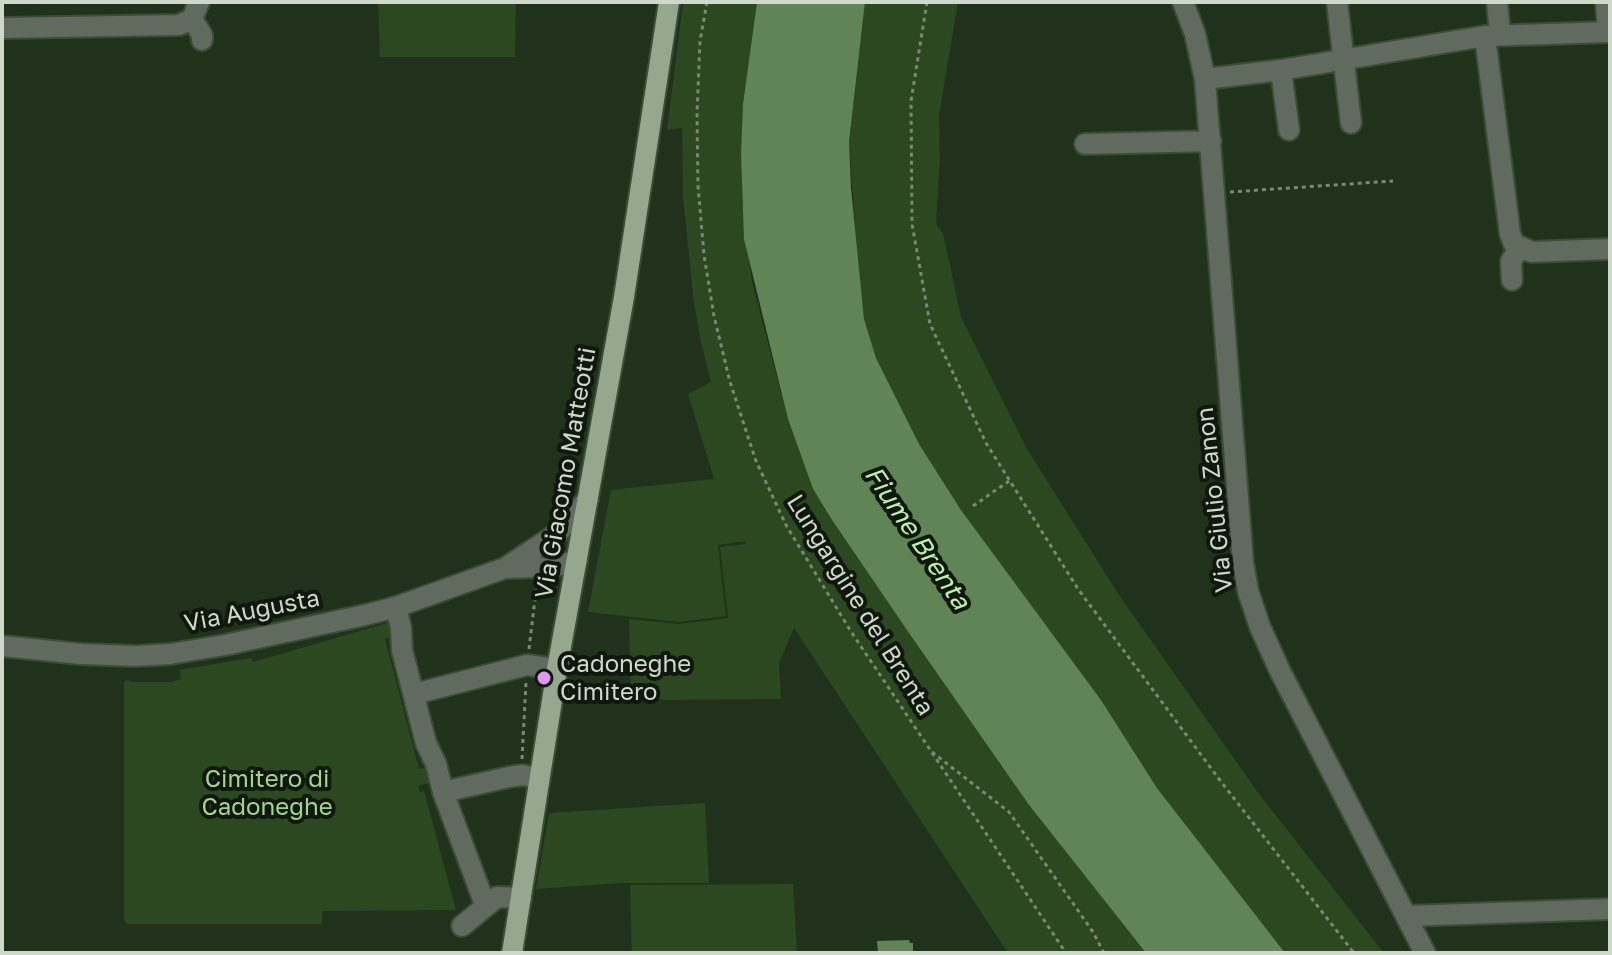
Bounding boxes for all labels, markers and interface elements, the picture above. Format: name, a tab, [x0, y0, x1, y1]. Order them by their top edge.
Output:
street label: Via Giacomo Matteotti	[530, 345, 602, 601]
street label: Via Giulio Zanon	[1191, 406, 1239, 594]
water label: Fiume Brenta	[858, 460, 976, 616]
street label: Lungargine del Brenta	[780, 489, 940, 721]
street label: Via Augusta	[182, 584, 322, 638]
place label: Cadoneghe Cimitero	[560, 650, 691, 706]
marker: Cadoneghe Cimitero	[535, 669, 553, 687]
park label: Cimitero di Cadoneghe	[201, 765, 333, 821]

